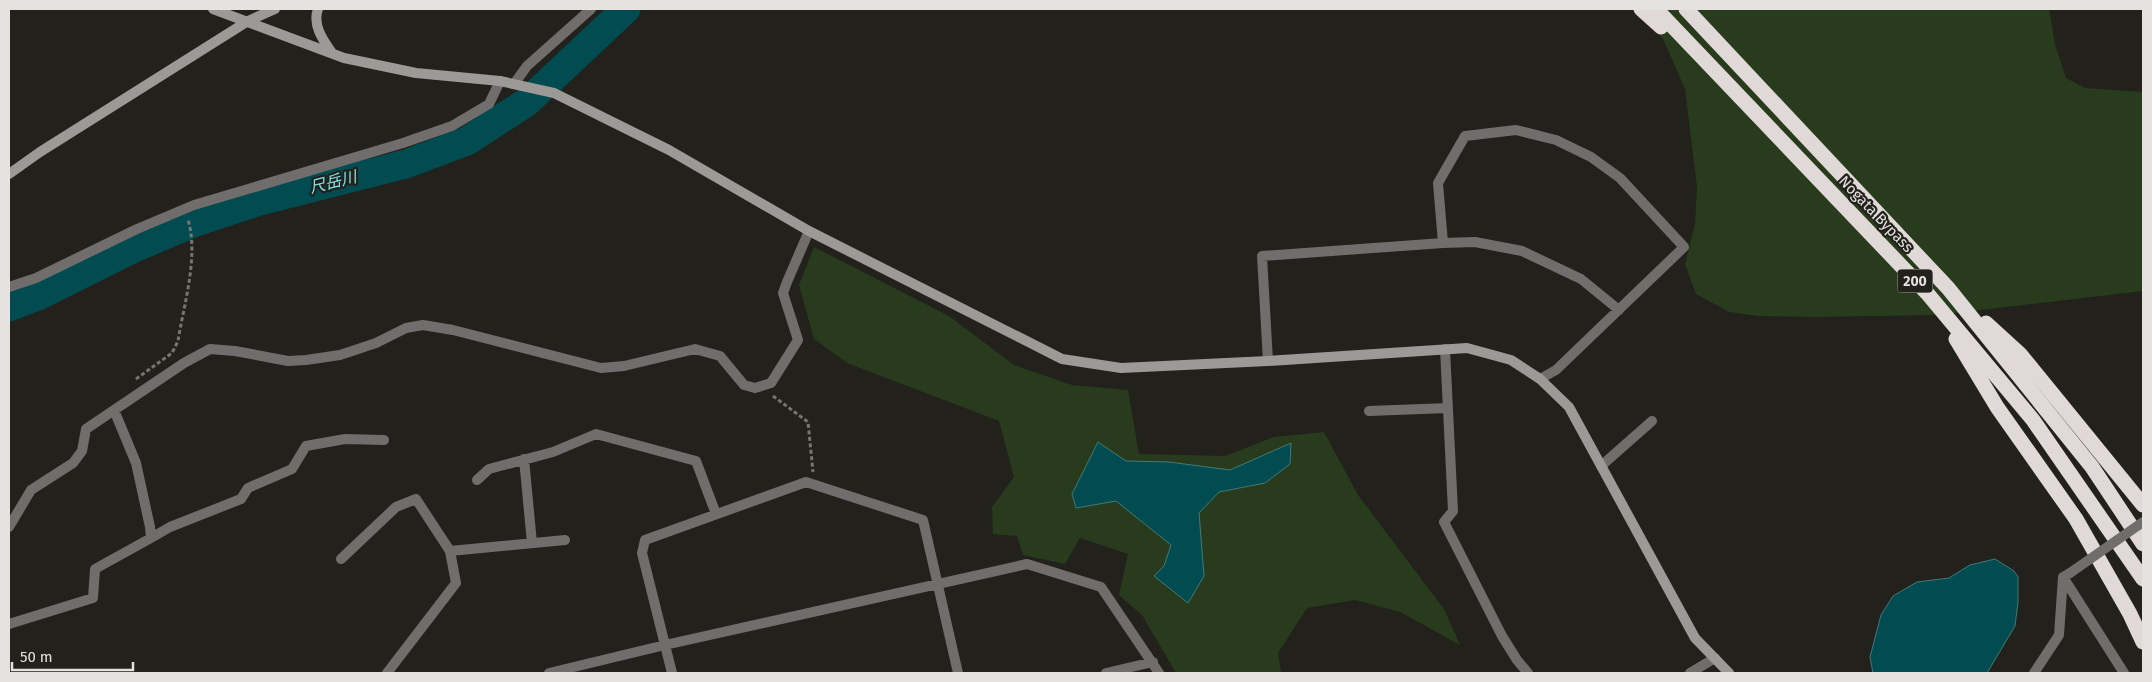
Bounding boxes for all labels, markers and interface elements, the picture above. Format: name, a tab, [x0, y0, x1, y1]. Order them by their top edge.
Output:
water label: 尺岳川	[307, 166, 361, 197]
street label: Nogata Bypass	[1835, 172, 1917, 256]
road number: 200	[1898, 270, 1932, 292]
scale bar	[12, 640, 134, 672]
text: 50 m	[20, 648, 53, 666]

